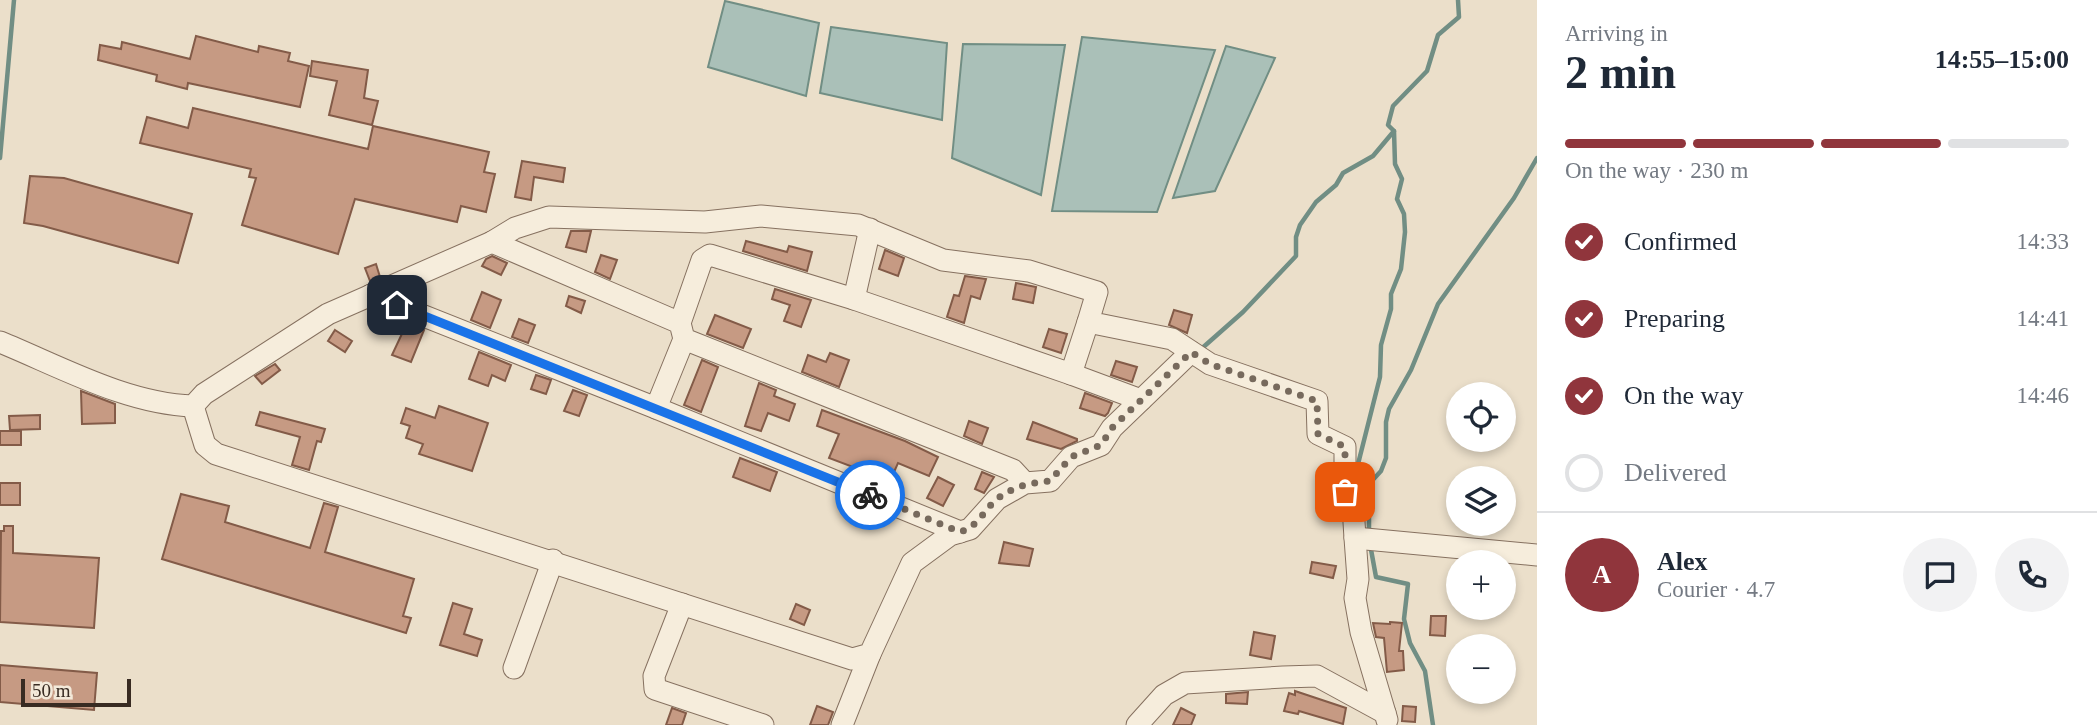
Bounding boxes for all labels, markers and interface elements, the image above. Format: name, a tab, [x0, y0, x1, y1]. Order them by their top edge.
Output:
text: Arriving in	[1565, 21, 1668, 46]
text: 14:55–15:00	[1935, 45, 2069, 74]
text: 2 min	[1565, 47, 1676, 98]
text: On the way · 230 m	[1565, 158, 1748, 183]
icon: check	[1565, 223, 1603, 261]
text: Confirmed	[1624, 227, 1737, 256]
text: 14:33	[2017, 229, 2069, 254]
pin	[367, 275, 427, 335]
icon: home	[378, 286, 416, 324]
icon: check	[1565, 300, 1603, 338]
text: Preparing	[1624, 304, 1725, 333]
text: 14:41	[2017, 306, 2069, 331]
icon: check	[1565, 377, 1603, 415]
text: On the way	[1624, 381, 1744, 410]
map controls	[1446, 382, 1516, 704]
button: locate	[1446, 382, 1516, 452]
text: 14:46	[2017, 383, 2069, 408]
text: Delivered	[1624, 458, 1727, 487]
courier	[835, 460, 905, 530]
pin	[1315, 462, 1375, 522]
button: layers	[1446, 466, 1516, 536]
icon: bag	[1326, 473, 1364, 511]
icon: bike	[851, 476, 889, 514]
button: chat	[1903, 538, 1977, 612]
button: phone	[1995, 538, 2069, 612]
text: Alex	[1657, 547, 1708, 576]
button: +	[1446, 550, 1516, 620]
text: A	[1593, 560, 1611, 589]
text: Courier · 4.7	[1657, 577, 1775, 602]
button: −	[1446, 634, 1516, 704]
scale bar	[21, 676, 131, 708]
text: 50 m	[32, 680, 71, 701]

